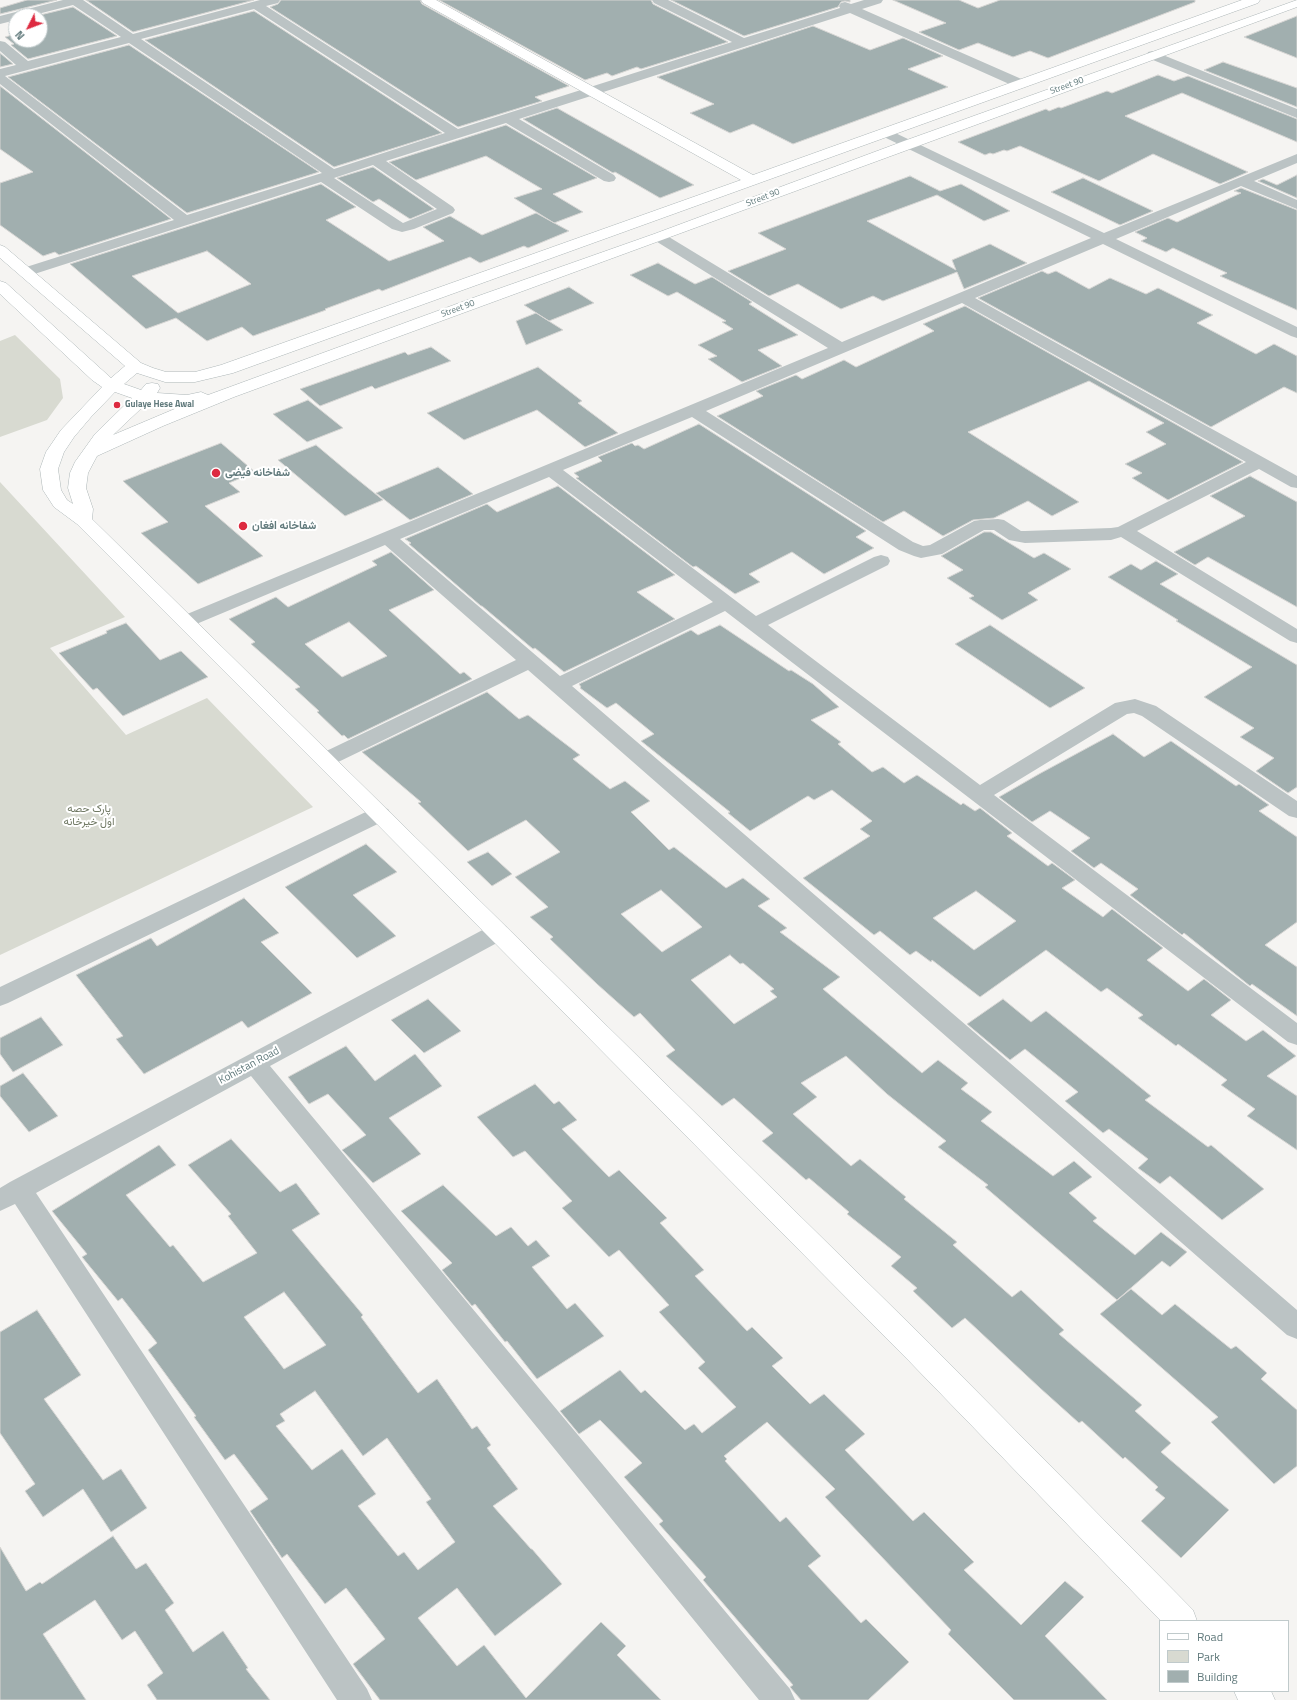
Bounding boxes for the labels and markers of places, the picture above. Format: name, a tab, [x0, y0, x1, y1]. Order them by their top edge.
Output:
marker: Gulaye Hese Awal	[112, 400, 122, 410]
place label: Gulaye Hese Awal	[125, 400, 194, 410]
place label: شفاخانه فیضی	[225, 466, 290, 480]
marker: شفاخانه فیضی	[210, 467, 222, 479]
place label: شفاخانه افغان	[252, 519, 316, 533]
marker: شفاخانه افغان	[237, 520, 249, 532]

